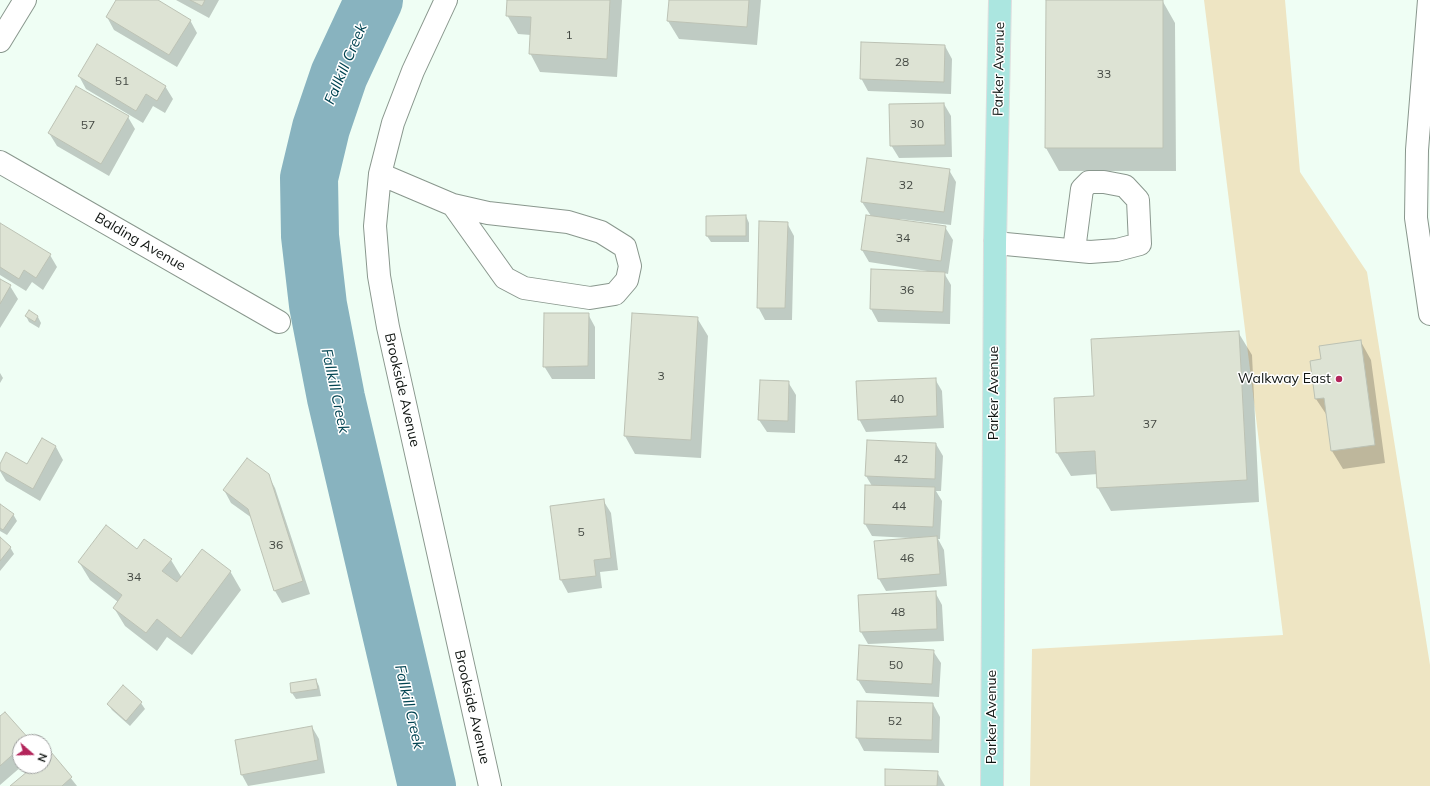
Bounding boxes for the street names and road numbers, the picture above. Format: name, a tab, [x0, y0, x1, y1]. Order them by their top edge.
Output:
street label: Parker Avenue	[990, 22, 1008, 116]
street label: Balding Avenue	[92, 209, 188, 275]
street label: Brookside Avenue	[381, 331, 423, 449]
street label: Parker Avenue	[986, 346, 1002, 440]
street label: Brookside Avenue	[451, 648, 493, 766]
street label: Parker Avenue	[984, 670, 1000, 764]

